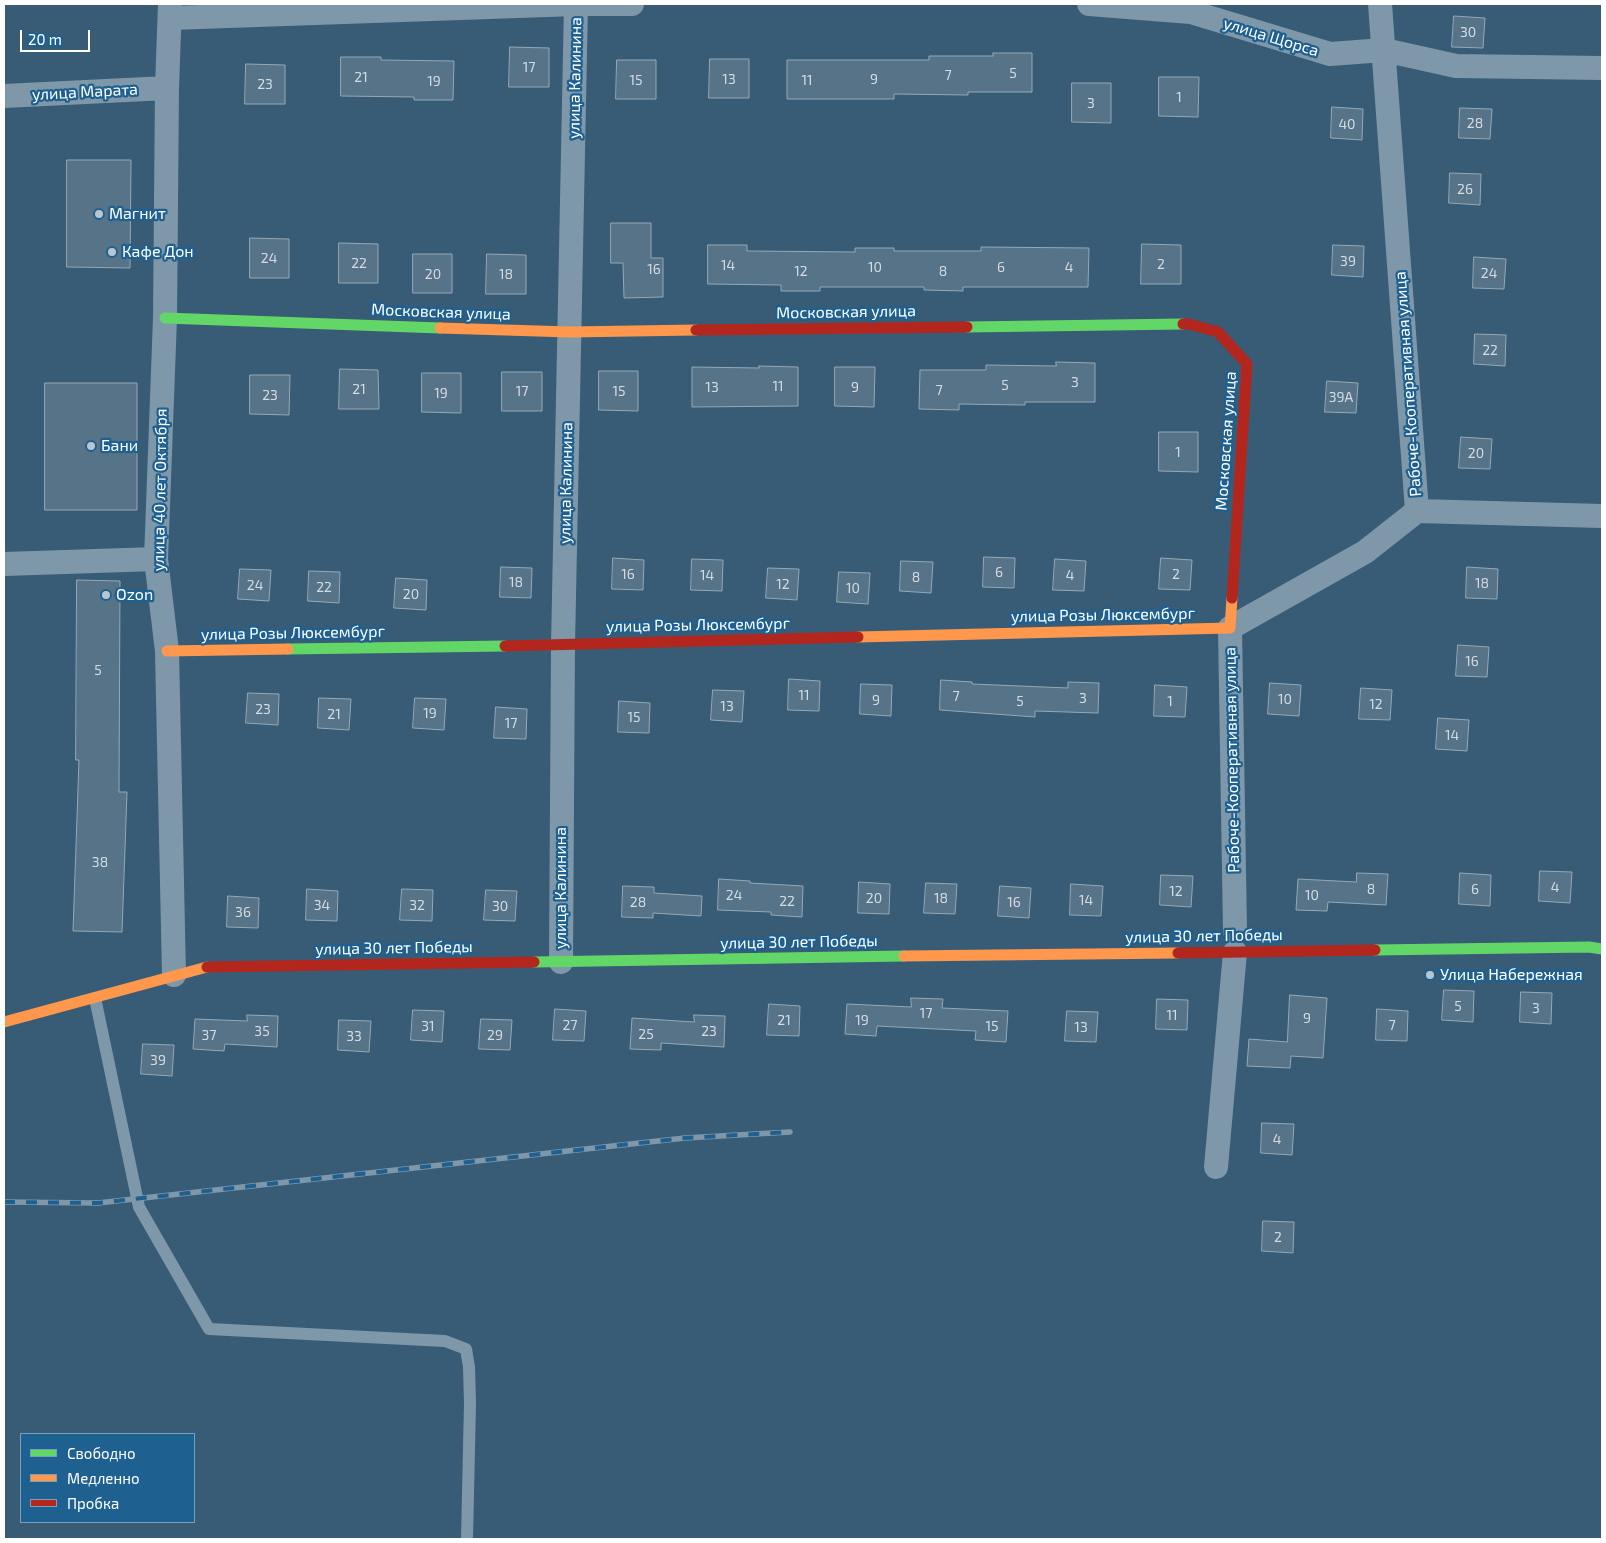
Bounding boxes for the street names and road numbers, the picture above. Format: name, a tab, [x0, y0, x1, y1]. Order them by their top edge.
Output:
street label: улица Щорса	[1221, 13, 1321, 61]
street label: улица Калинина	[564, 17, 586, 139]
street label: улица Марата	[32, 80, 138, 104]
street label: Рабоче-Кооперативная улица	[1391, 271, 1425, 497]
street label: Московская улица	[371, 300, 511, 324]
street label: Московская улица	[776, 301, 916, 323]
street label: Московская улица	[1212, 371, 1240, 511]
street label: улица 40 лет Октября	[149, 408, 171, 572]
street label: улица Калинина	[555, 422, 577, 544]
street label: улица Розы Люксембург	[1011, 604, 1195, 626]
street label: улица Розы Люксембург	[606, 614, 790, 636]
street label: улица Розы Люксембург	[201, 622, 385, 644]
street label: Рабоче-Кооперативная улица	[1220, 647, 1244, 873]
street label: улица Калинина	[551, 827, 571, 949]
street label: улица 30 лет Победы	[1125, 925, 1283, 947]
street label: улица 30 лет Победы	[720, 931, 878, 953]
street label: улица 30 лет Победы	[315, 937, 473, 959]

